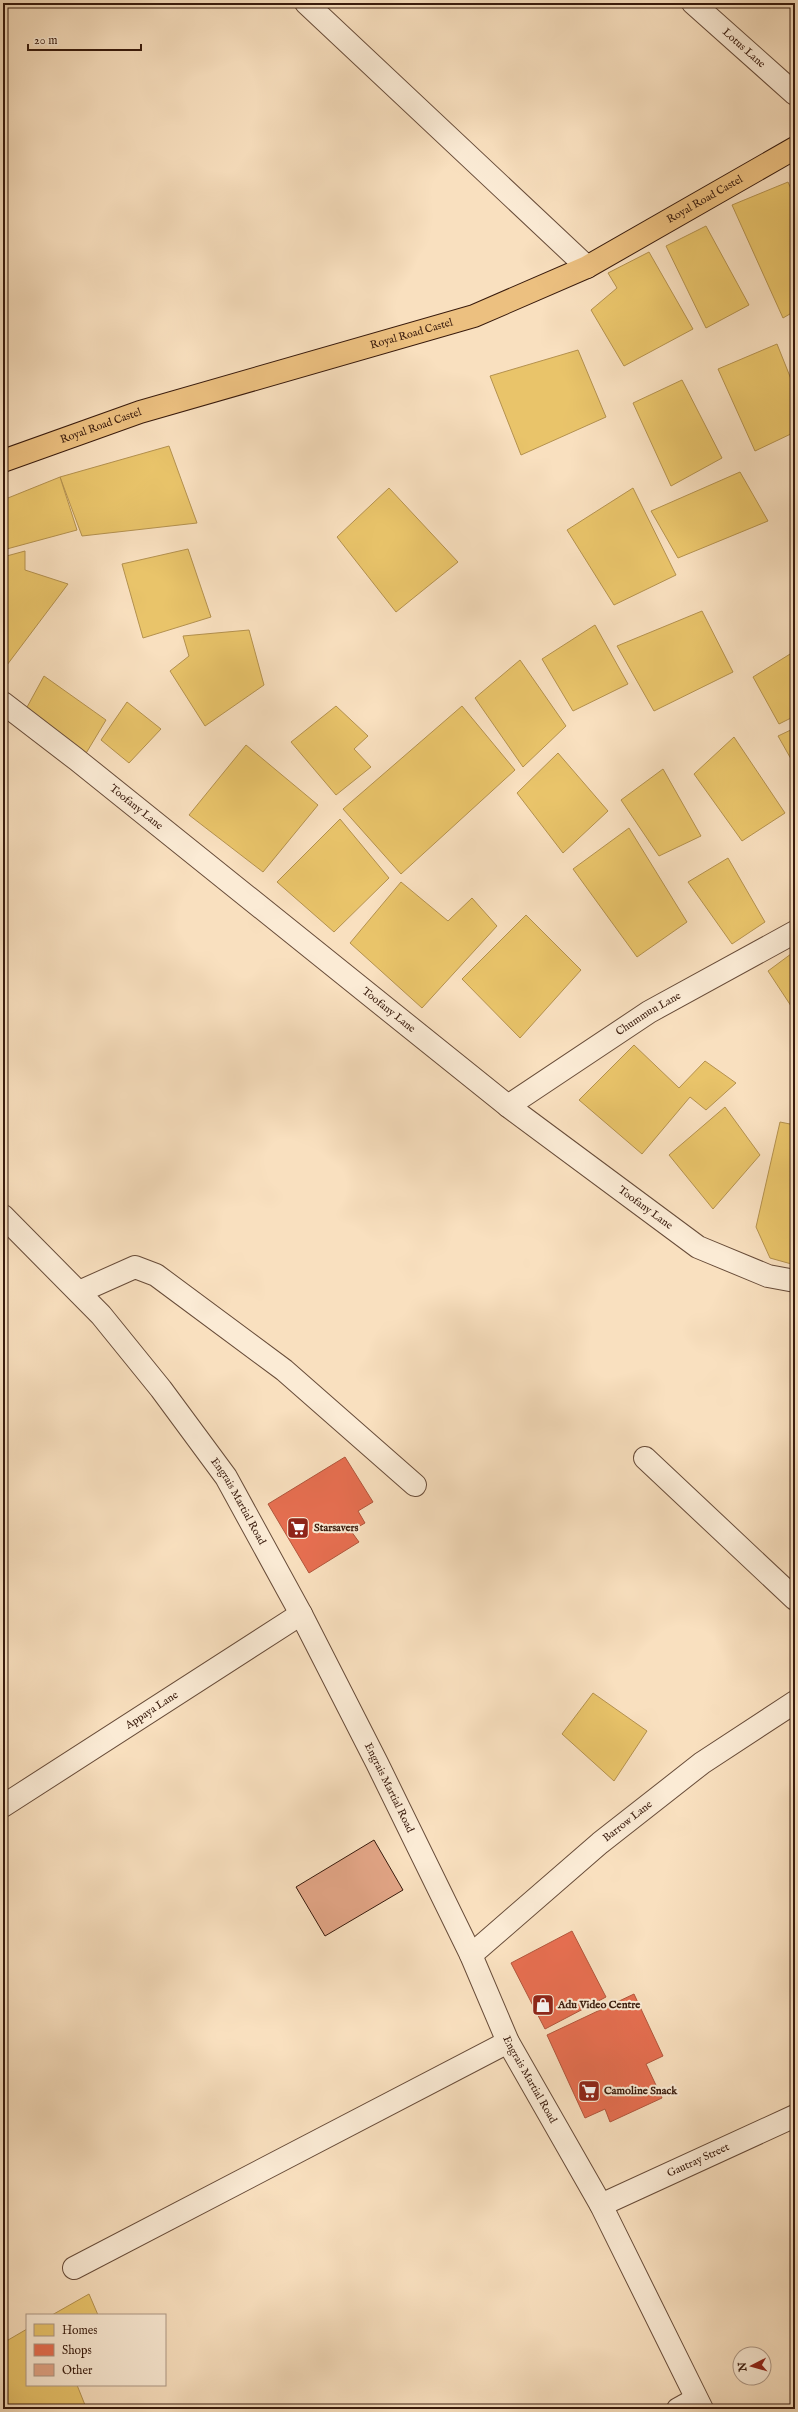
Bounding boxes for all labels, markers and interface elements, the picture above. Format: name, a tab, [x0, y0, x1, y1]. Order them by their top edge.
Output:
street label: Lotus Lane	[719, 25, 768, 71]
scale bar	[28, 26, 141, 52]
text: 20 m	[34, 33, 57, 48]
street label: Royal Road Castel	[664, 172, 745, 227]
street label: Royal Road Castel	[369, 315, 454, 352]
street label: Royal Road Castel	[58, 405, 143, 447]
street label: Toofany Lane	[106, 781, 166, 833]
street label: Toofany Lane	[359, 984, 418, 1036]
street label: Chummun Lane	[613, 989, 683, 1039]
street label: Toofany Lane	[615, 1183, 675, 1233]
street label: Engrais Martial Road	[207, 1455, 269, 1547]
supermarket icon: Starsavers	[285, 1515, 311, 1541]
place label: Starsavers	[314, 1521, 359, 1535]
street label: Appaya Lane	[122, 1688, 181, 1733]
street label: Engrais Martial Road	[361, 1741, 417, 1835]
street label: Barrow Lane	[600, 1798, 655, 1845]
shop icon: Adu Video Centre	[530, 1992, 556, 2018]
place label: Adu Video Centre	[557, 1998, 640, 2012]
street label: Engrais Martial Road	[499, 2034, 560, 2126]
supermarket icon: Camoline Snack	[576, 2078, 602, 2104]
place label: Camoline Snack	[604, 2084, 678, 2098]
street label: Gautray Street	[665, 2140, 732, 2181]
legend	[26, 2314, 166, 2386]
text: Homes	[62, 2323, 98, 2338]
text: Shops	[62, 2343, 92, 2359]
north arrow	[732, 2346, 772, 2386]
text: N	[736, 2361, 751, 2373]
text: Other	[62, 2363, 93, 2378]

